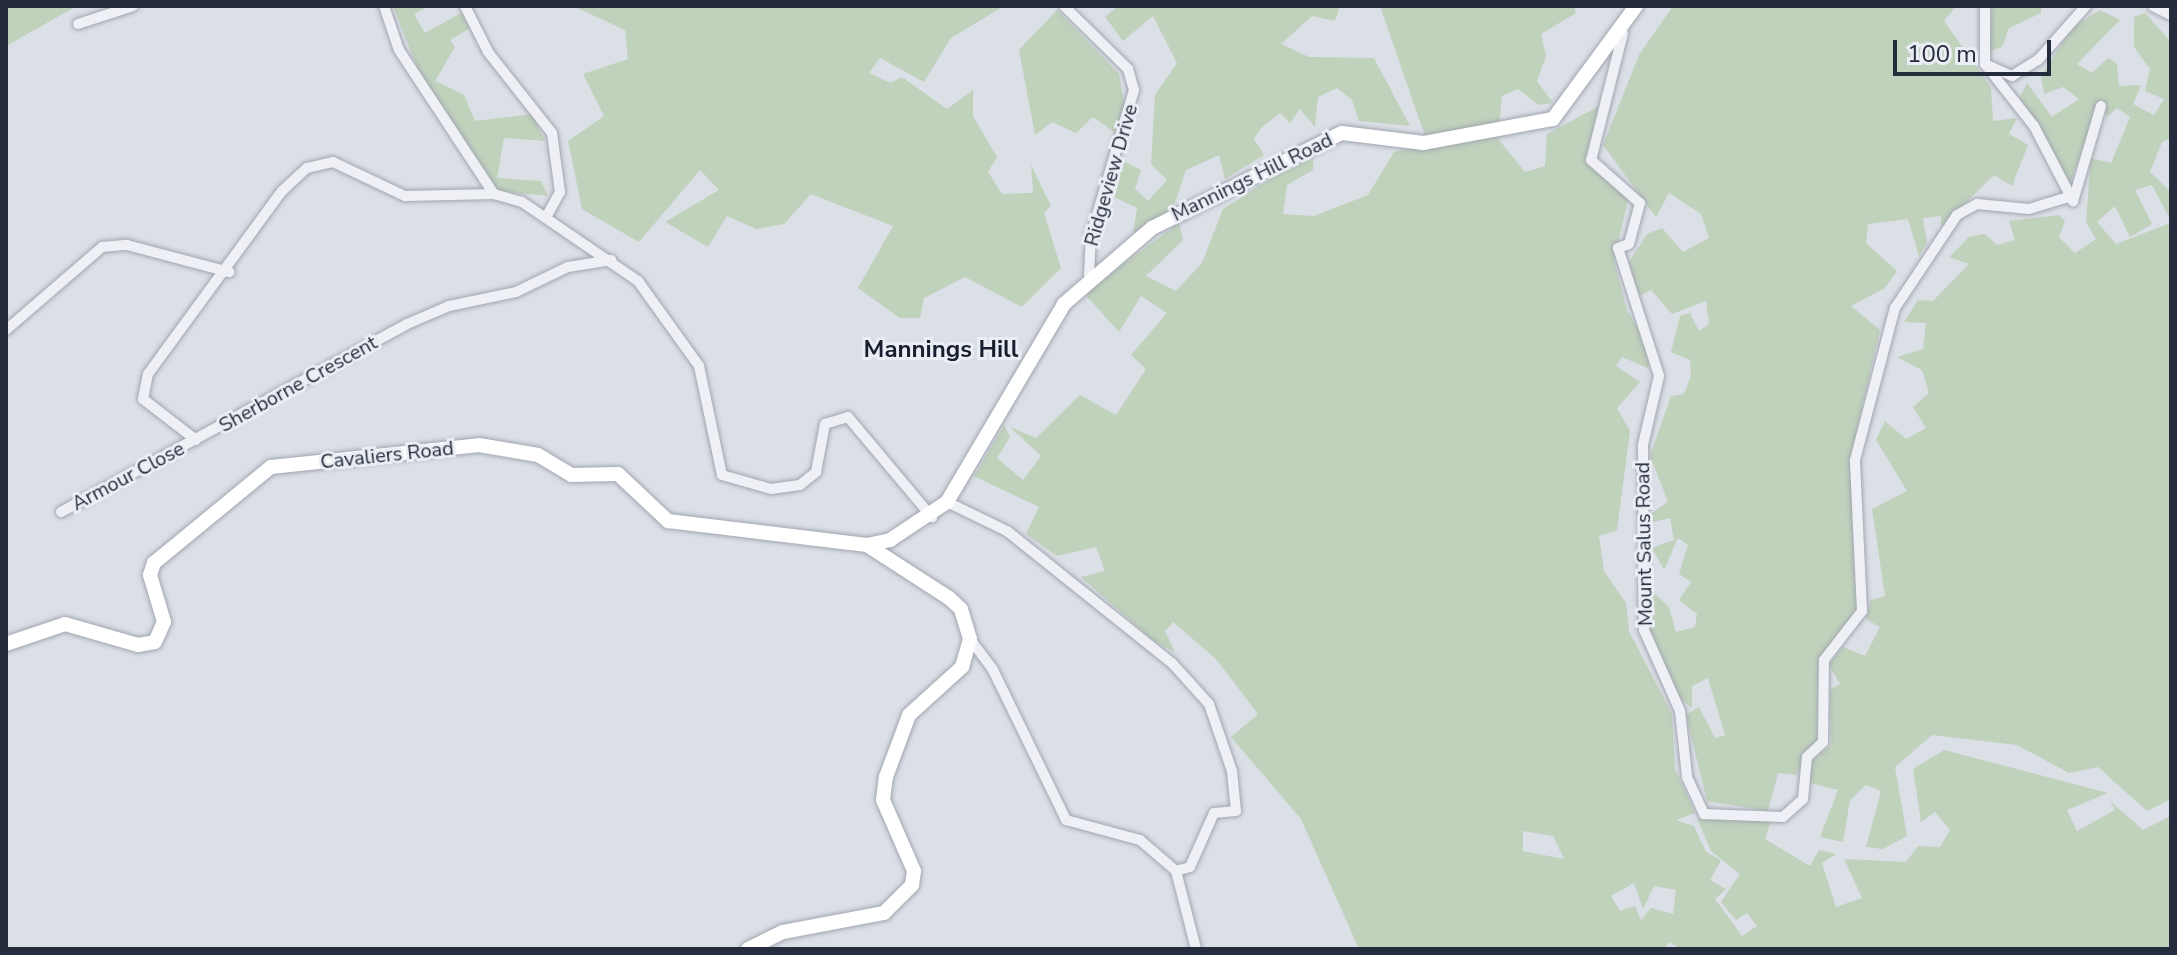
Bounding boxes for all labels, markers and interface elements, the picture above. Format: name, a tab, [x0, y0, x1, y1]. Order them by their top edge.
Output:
scale bar	[1897, 24, 2055, 74]
text: 100 m	[1907, 38, 1977, 70]
street label: Ridgeview Drive	[1079, 101, 1143, 249]
street label: Mannings Hill Road	[1168, 128, 1336, 226]
street label: Sherborne Crescent	[215, 331, 381, 437]
district label: Mannings Hill	[864, 336, 1018, 364]
street label: Armour Close	[68, 436, 188, 516]
street label: Cavaliers Road	[319, 436, 455, 474]
street label: Mount Salus Road	[1631, 462, 1657, 626]

